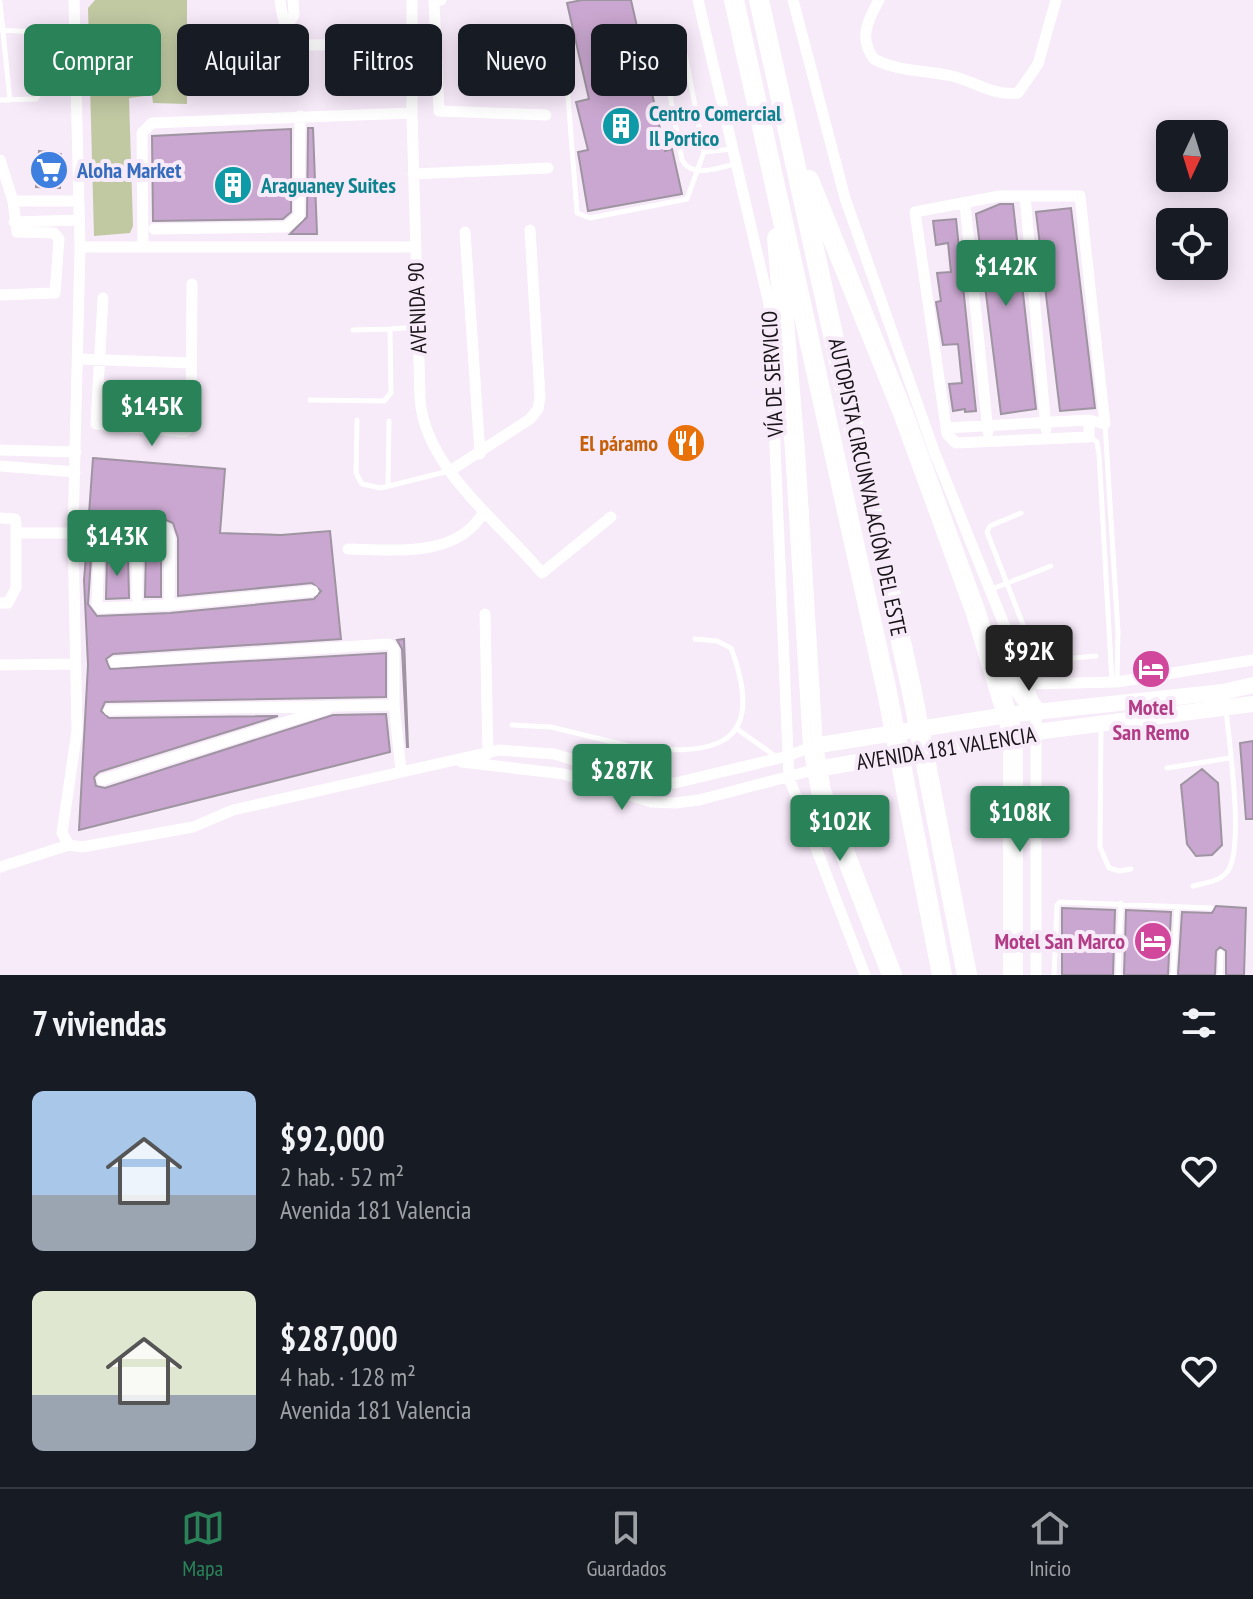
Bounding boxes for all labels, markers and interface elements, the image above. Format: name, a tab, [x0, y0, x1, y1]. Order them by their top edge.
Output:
chip: Comprar	[24, 24, 161, 96]
chip: Alquilar	[177, 24, 309, 96]
chip: Filtros	[325, 24, 442, 96]
chip: Nuevo	[458, 24, 575, 96]
chip: Piso	[591, 24, 687, 96]
place label: Centro Comercial Il Portico	[649, 99, 782, 152]
building icon: Centro Comercial Il Portico	[600, 105, 642, 147]
north arrow	[1156, 120, 1228, 192]
map controls	[1156, 120, 1228, 280]
supermarket icon: Aloha Market	[28, 149, 70, 191]
place label: Aloha Market	[76, 156, 182, 184]
building icon: Araguaney Suites	[212, 164, 254, 206]
place label: Araguaney Suites	[260, 171, 396, 199]
button: locate	[1156, 208, 1228, 280]
pin: $142K	[950, 240, 1062, 308]
text: $142K	[974, 249, 1038, 282]
street label: AVENIDA 90	[401, 262, 433, 354]
street label: VÍA DE SERVICIO	[755, 310, 789, 439]
street label: AUTOPISTA CIRCUNVALACIÓN DEL ESTE	[823, 336, 913, 638]
pin: $145K	[96, 380, 208, 448]
text: $145K	[120, 389, 184, 422]
restaurant icon: El páramo	[665, 422, 707, 464]
place label: El páramo	[580, 429, 658, 457]
pin: $143K	[61, 510, 173, 578]
text: $143K	[85, 519, 149, 552]
pin: $92K	[982, 625, 1076, 693]
text: $92K	[1004, 634, 1054, 667]
hotel icon: Motel San Remo	[1130, 648, 1172, 690]
place label: Motel San Remo	[1112, 693, 1190, 746]
street label: AVENIDA 181 VALENCIA	[854, 720, 1038, 776]
pin: $287K	[566, 744, 678, 812]
text: $287K	[590, 753, 654, 786]
pin: $108K	[964, 786, 1076, 854]
pin: $102K	[784, 795, 896, 863]
text: $108K	[988, 795, 1052, 828]
text: $102K	[808, 804, 872, 837]
hotel icon: Motel San Marco	[1132, 920, 1174, 962]
place label: Motel San Marco	[994, 927, 1125, 955]
text: 7 viviendas	[32, 1001, 166, 1045]
icon: filters	[1177, 1001, 1221, 1045]
text: $92,000	[280, 1116, 385, 1160]
icon: home	[96, 1123, 192, 1219]
icon: heart	[1177, 1149, 1221, 1193]
text: 2 hab. · 52 m²	[280, 1160, 404, 1193]
text: Avenida 181 Valencia	[280, 1193, 471, 1226]
text: $287,000	[280, 1316, 398, 1360]
icon: home	[96, 1323, 192, 1419]
icon: heart	[1177, 1349, 1221, 1393]
text: 4 hab. · 128 m²	[280, 1360, 416, 1393]
text: Avenida 181 Valencia	[280, 1393, 471, 1426]
tab: Mapa	[181, 1506, 225, 1582]
tab: Guardados	[586, 1506, 666, 1582]
tab: Inicio	[1028, 1506, 1072, 1582]

